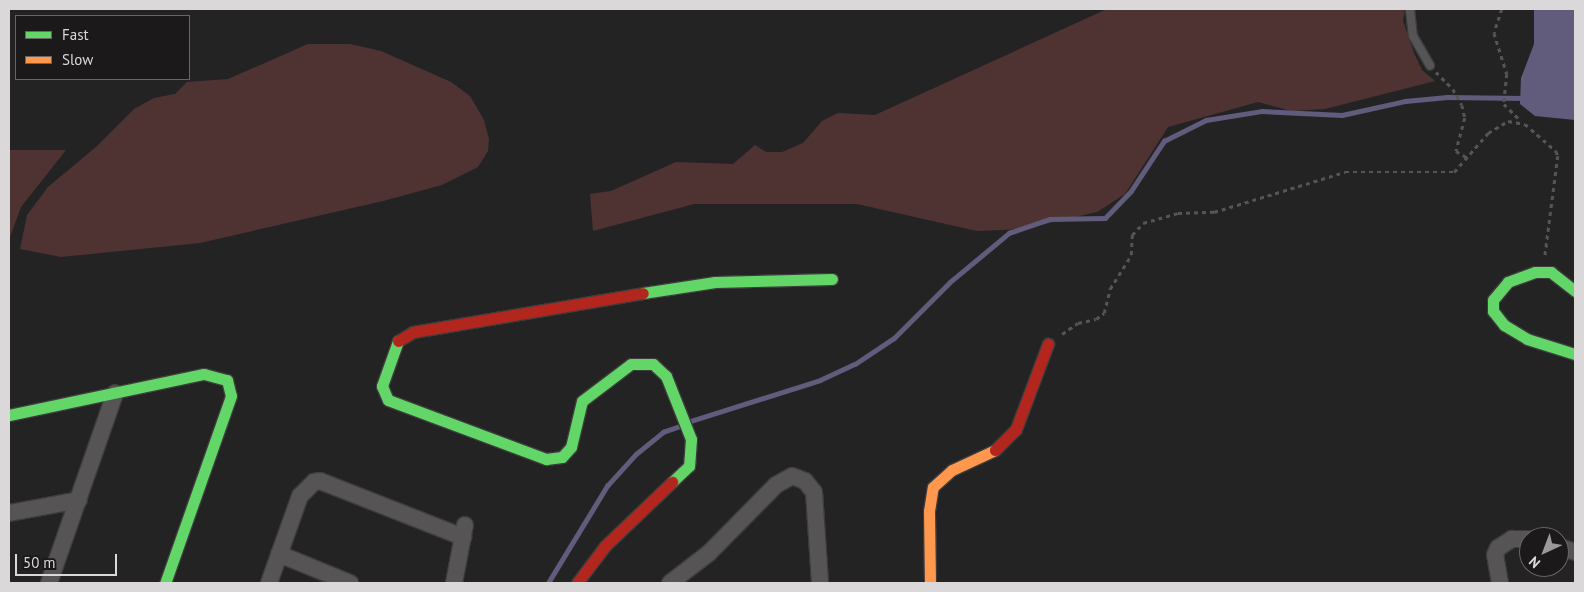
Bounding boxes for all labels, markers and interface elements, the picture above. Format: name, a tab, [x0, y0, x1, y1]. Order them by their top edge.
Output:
legend	[15, 15, 190, 80]
text: Fast	[62, 25, 89, 44]
text: Slow	[62, 50, 93, 69]
north arrow	[1519, 527, 1569, 577]
scale bar	[18, 544, 120, 576]
text: 50 m	[23, 553, 56, 572]
text: N	[1525, 553, 1544, 572]

